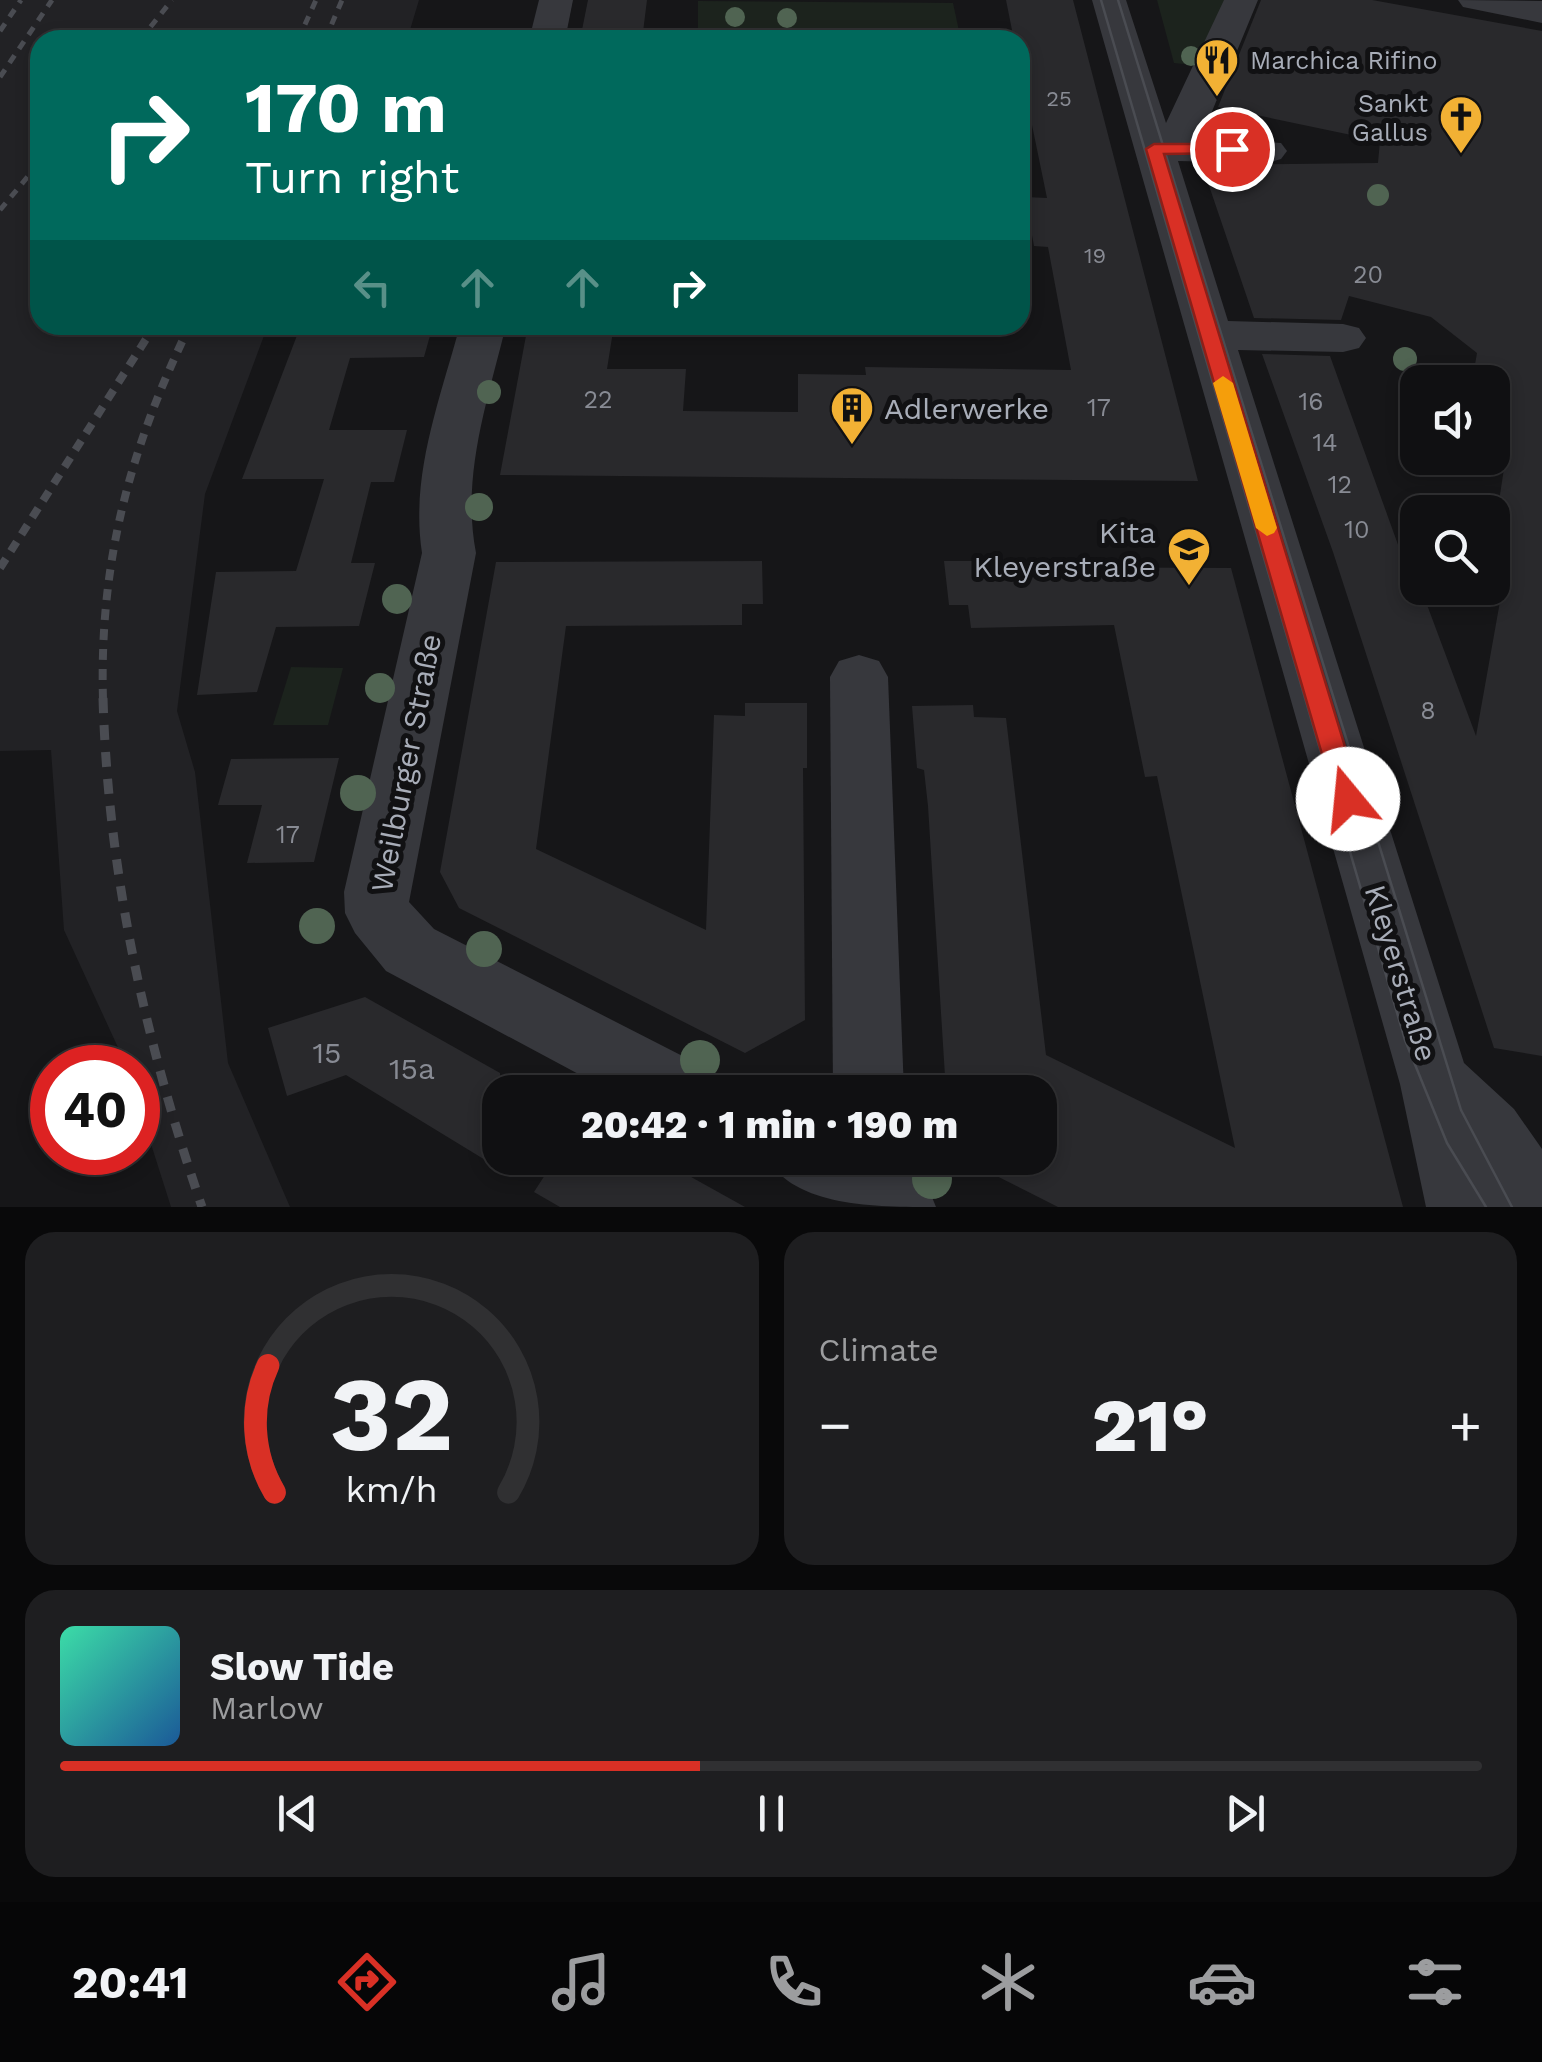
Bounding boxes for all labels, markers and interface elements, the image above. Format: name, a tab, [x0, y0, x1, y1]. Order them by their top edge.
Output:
restaurant icon: Marchica Rifino	[1194, 37, 1240, 98]
place label: Marchica Rifino	[1250, 46, 1437, 75]
text: 170 m	[245, 67, 447, 149]
icon: right	[80, 70, 210, 200]
house number: 25	[1046, 86, 1072, 111]
place label: Sankt Gallus	[1352, 89, 1429, 147]
church icon: Sankt Gallus	[1438, 94, 1484, 155]
pin	[1190, 107, 1275, 192]
icon: arrive	[1205, 122, 1260, 177]
text: Turn right	[245, 151, 459, 204]
house number: 19	[1084, 243, 1106, 268]
icon: left	[345, 260, 400, 315]
icon: ahead	[450, 260, 505, 315]
icon: ahead	[555, 260, 610, 315]
icon: right	[660, 260, 715, 315]
house number: 20	[1353, 260, 1383, 289]
map controls	[1400, 365, 1510, 605]
button: sound	[1400, 365, 1510, 475]
house number: 22	[583, 385, 613, 414]
building icon: Adlerwerke	[829, 385, 875, 446]
house number: 16	[1299, 387, 1323, 416]
place label: Adlerwerke	[884, 391, 1049, 426]
house number: 17	[1087, 393, 1111, 422]
house number: 14	[1312, 428, 1338, 457]
house number: 12	[1328, 470, 1352, 499]
button: search	[1400, 495, 1510, 605]
place label: Kita Kleyerstraße	[973, 515, 1156, 584]
house number: 10	[1344, 515, 1370, 544]
school or university icon: Kita Kleyerstraße	[1166, 526, 1212, 587]
street label: Weilburger Straße	[364, 631, 448, 895]
house number: 8	[1420, 696, 1436, 725]
position arrow	[1296, 747, 1400, 851]
house number: 17	[276, 820, 300, 849]
street label: Kleyerstraße	[1358, 880, 1444, 1066]
house number: 15	[312, 1035, 342, 1070]
speed limit sign: 40	[30, 1045, 160, 1175]
house number: 15a	[389, 1051, 435, 1086]
text: 20:42 · 1 min · 190 m	[581, 1103, 958, 1147]
text: Climate	[819, 1331, 939, 1369]
text: 32	[330, 1353, 454, 1475]
text: 21°	[1092, 1381, 1209, 1469]
text: −	[819, 1393, 852, 1457]
text: +	[1449, 1393, 1482, 1457]
text: km/h	[346, 1469, 438, 1511]
text: Slow Tide	[210, 1645, 394, 1689]
text: Marlow	[210, 1689, 324, 1727]
icon: previous	[270, 1786, 325, 1841]
icon: pause	[744, 1786, 799, 1841]
icon: next	[1218, 1786, 1273, 1841]
icon: directions	[332, 1947, 402, 2017]
icon: music	[546, 1947, 616, 2017]
icon: phone	[759, 1947, 829, 2017]
icon: climate	[973, 1947, 1043, 2017]
icon: car	[1187, 1947, 1257, 2017]
icon: filters	[1400, 1947, 1470, 2017]
text: 20:41	[72, 1956, 189, 2009]

